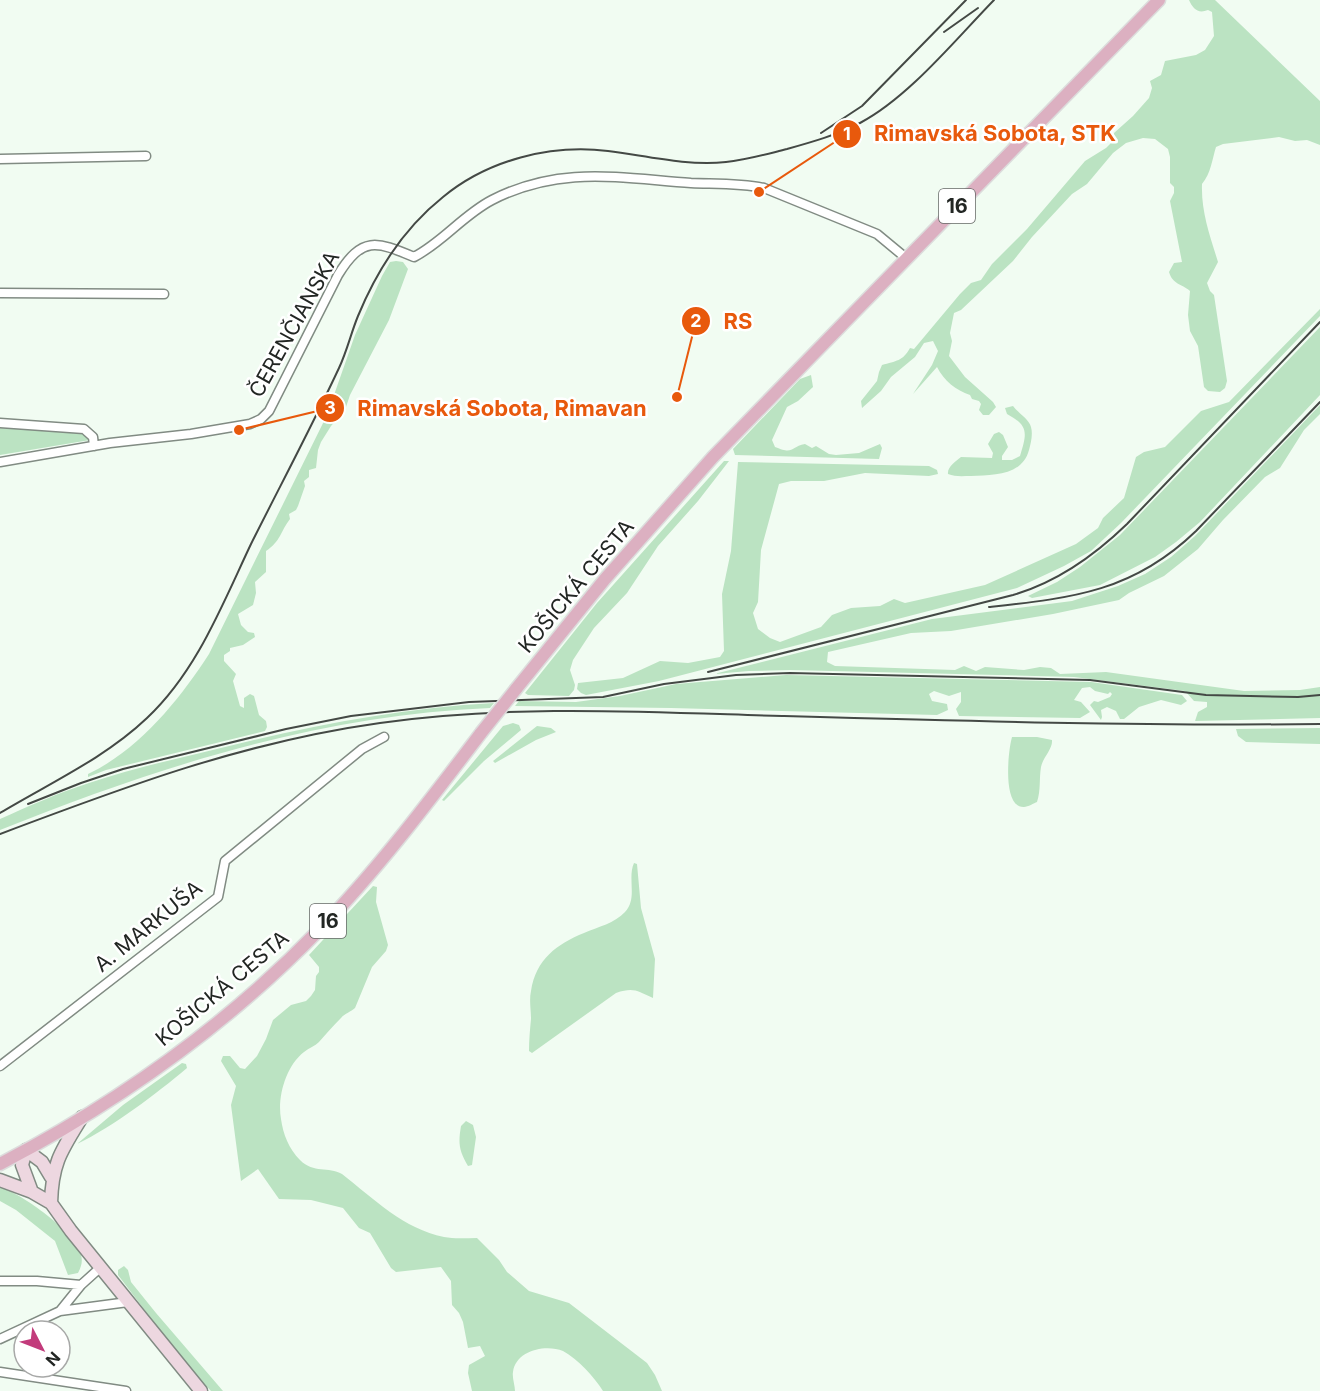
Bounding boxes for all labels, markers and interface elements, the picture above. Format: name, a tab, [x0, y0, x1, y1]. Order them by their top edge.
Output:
callout: Rimavská Sobota, STK	[832, 114, 1128, 154]
text: Rimavská Sobota, STK	[874, 120, 1116, 146]
text: 1	[843, 123, 851, 144]
road number: 16	[939, 189, 975, 223]
street label: ČERENČIANSKA	[243, 247, 345, 401]
callout: RS	[681, 301, 764, 341]
text: RS	[724, 308, 752, 334]
text: 2	[690, 310, 702, 331]
callout: Rimavská Sobota, Rimavan	[315, 388, 659, 428]
text: Rimavská Sobota, Rimavan	[357, 395, 647, 421]
text: 3	[324, 397, 336, 418]
street label: KOŠICKÁ CESTA	[512, 514, 639, 658]
street label: A. MARKUŠA	[89, 875, 207, 977]
road number: 16	[310, 904, 346, 938]
street label: KOŠICKÁ CESTA	[150, 924, 294, 1051]
north arrow	[12, 1319, 72, 1379]
text: N	[42, 1348, 65, 1370]

